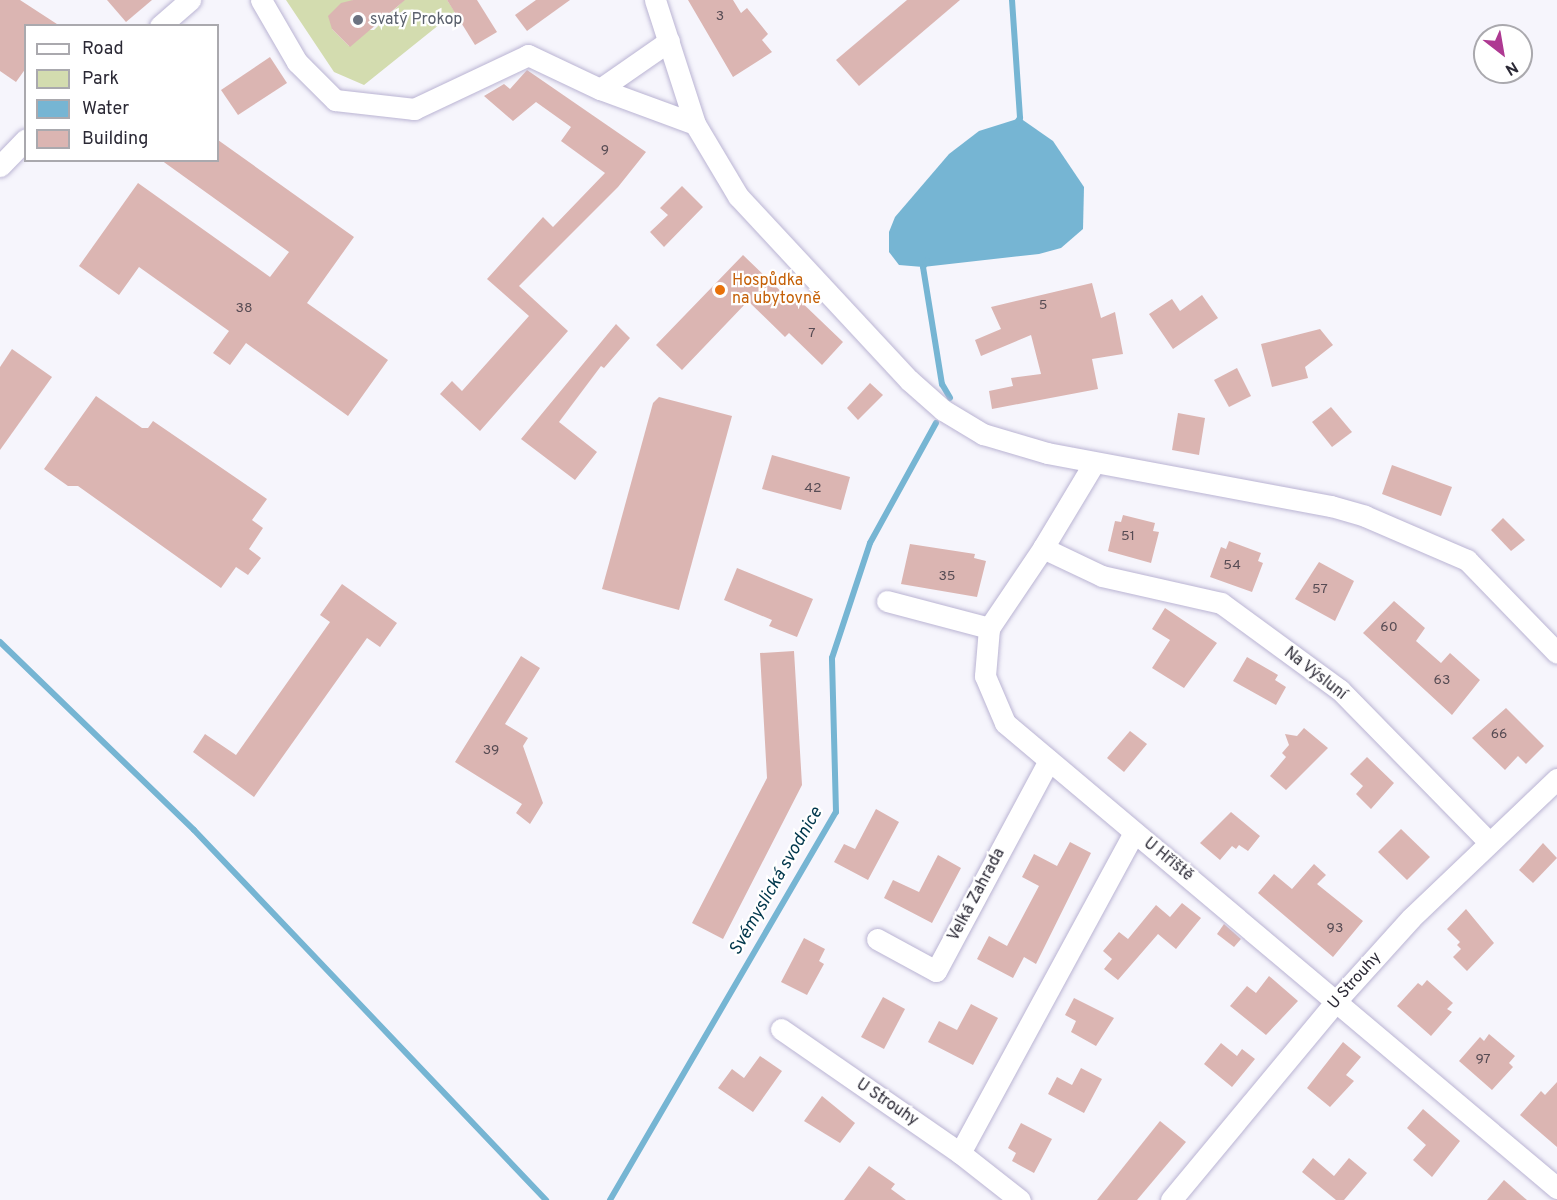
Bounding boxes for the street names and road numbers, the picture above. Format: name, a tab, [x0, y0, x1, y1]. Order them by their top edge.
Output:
street label: Na Výsluní	[1280, 643, 1350, 705]
street label: U Hřiště	[1139, 834, 1197, 886]
street label: Velká Zahrada	[944, 845, 1010, 945]
street label: U Strouhy	[1324, 948, 1386, 1014]
street label: U Strouhy	[852, 1075, 922, 1131]

